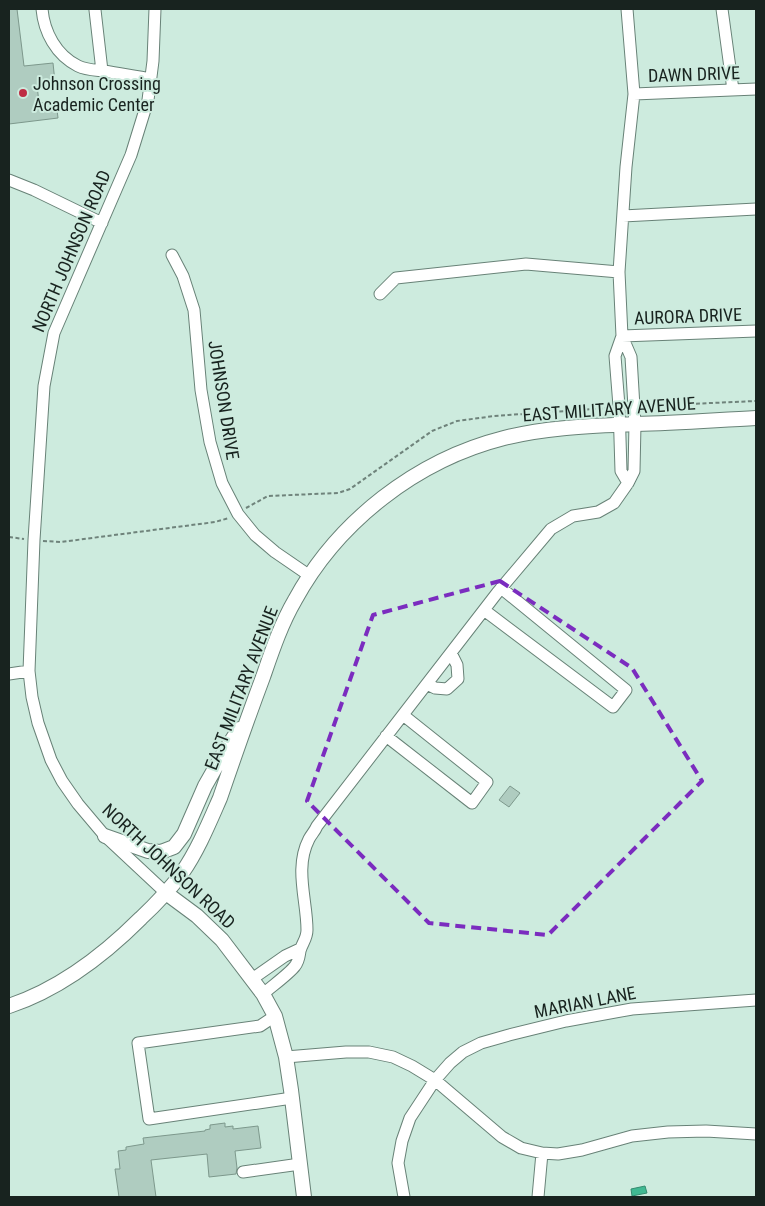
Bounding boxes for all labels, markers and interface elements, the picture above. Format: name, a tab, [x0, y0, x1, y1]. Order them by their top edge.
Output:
street label: DAWN DRIVE	[648, 62, 740, 86]
place label: Johnson Crossing Academic Center	[33, 73, 161, 115]
marker: Johnson Crossing Academic Center	[17, 87, 29, 99]
street label: NORTH JOHNSON ROAD	[27, 167, 115, 335]
street label: AURORA DRIVE	[634, 304, 742, 328]
street label: JOHNSON DRIVE	[204, 339, 244, 461]
street label: EAST MILITARY AVENUE	[522, 392, 696, 426]
street label: EAST MILITARY AVENUE	[200, 603, 282, 773]
street label: NORTH JOHNSON ROAD	[98, 799, 240, 933]
street label: MARIAN LANE	[532, 982, 638, 1022]

